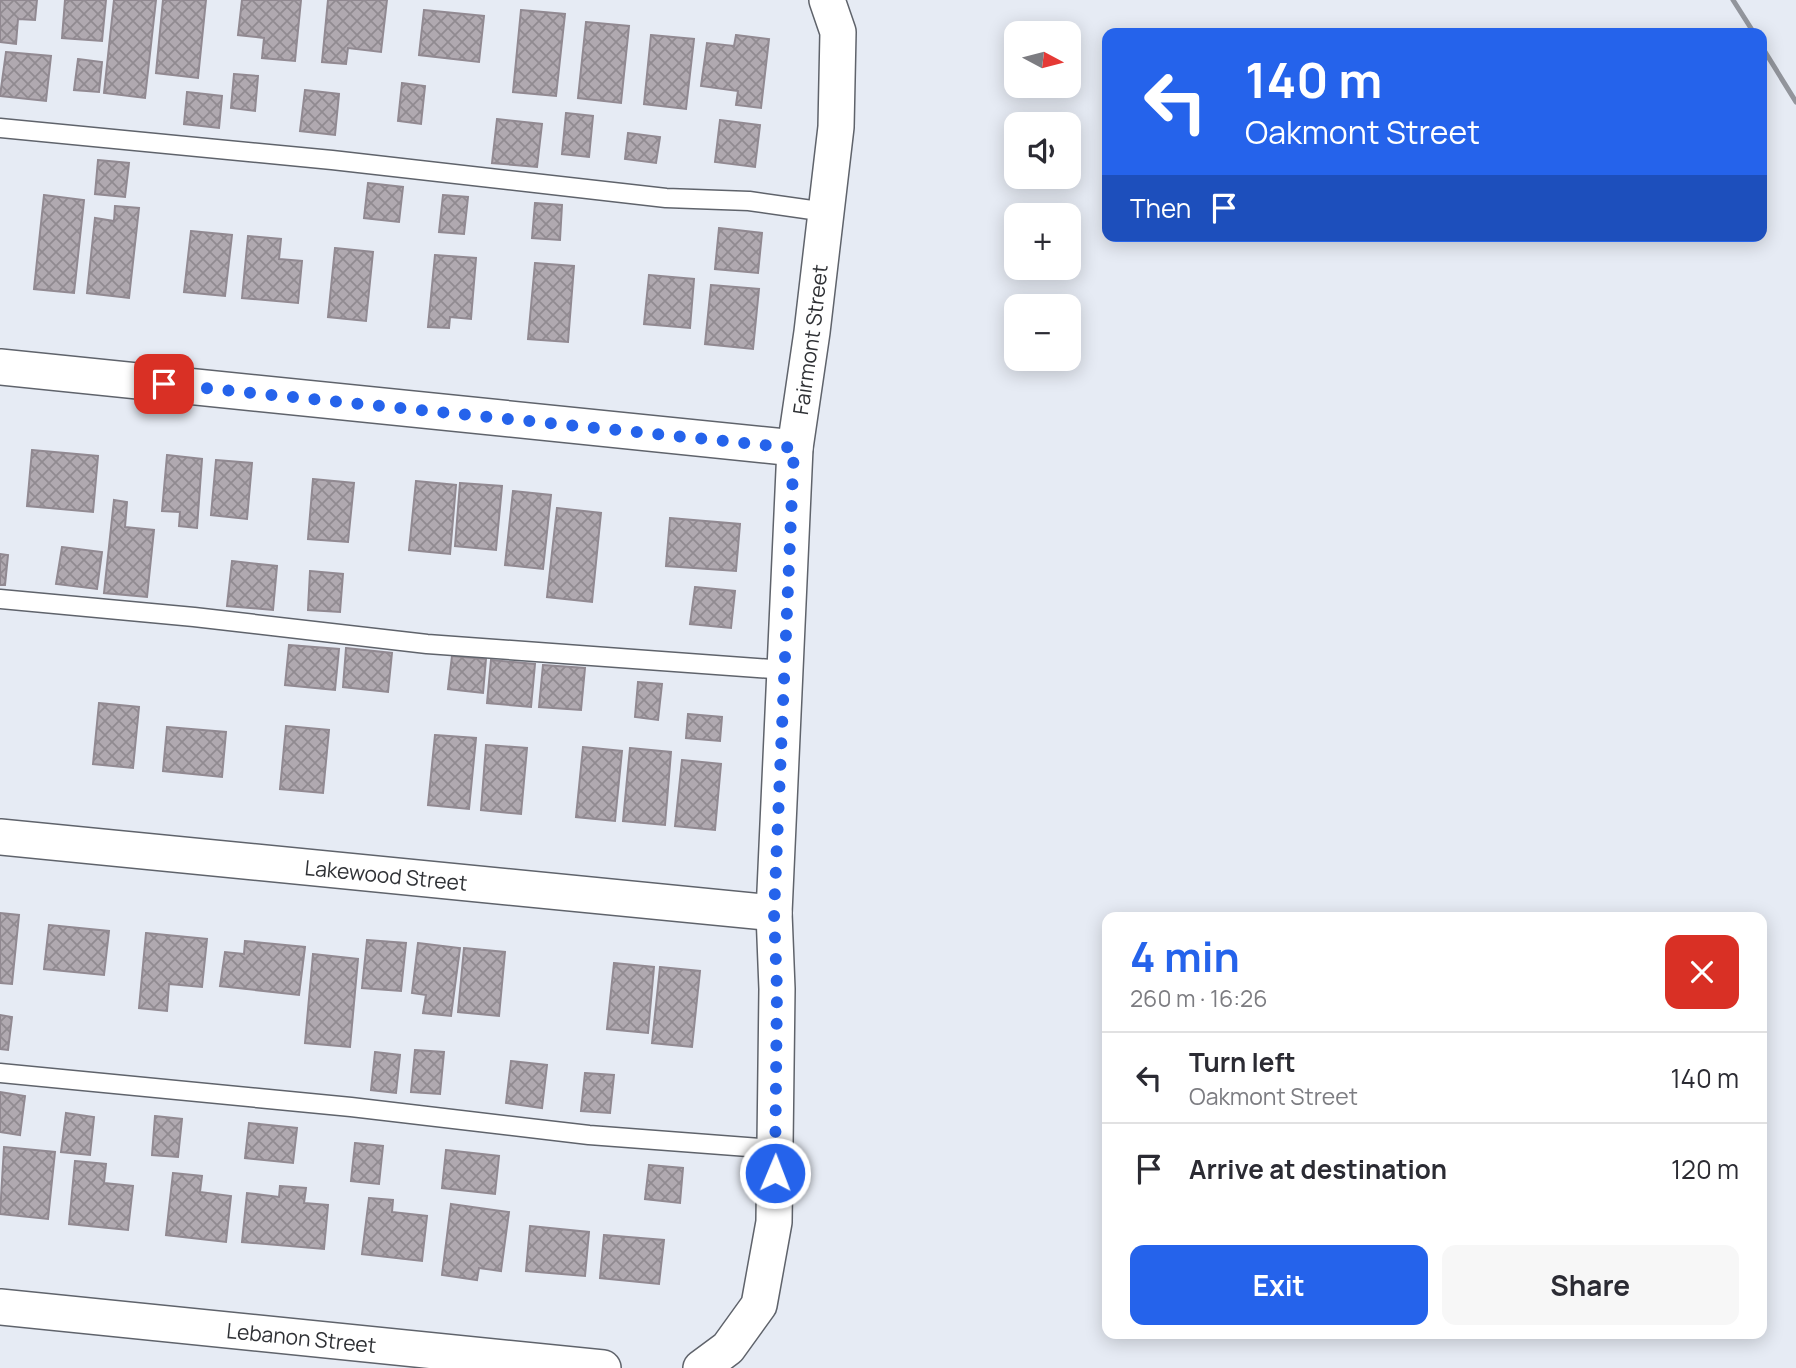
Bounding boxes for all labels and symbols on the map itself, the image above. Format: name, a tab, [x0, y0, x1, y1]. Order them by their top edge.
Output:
north arrow	[1004, 21, 1082, 98]
street label: Fairmont Street	[786, 263, 834, 417]
pin	[134, 354, 194, 414]
street label: Lakewood Street	[303, 853, 469, 897]
position arrow	[738, 1136, 812, 1210]
street label: Lebanon Street	[225, 1316, 378, 1359]

